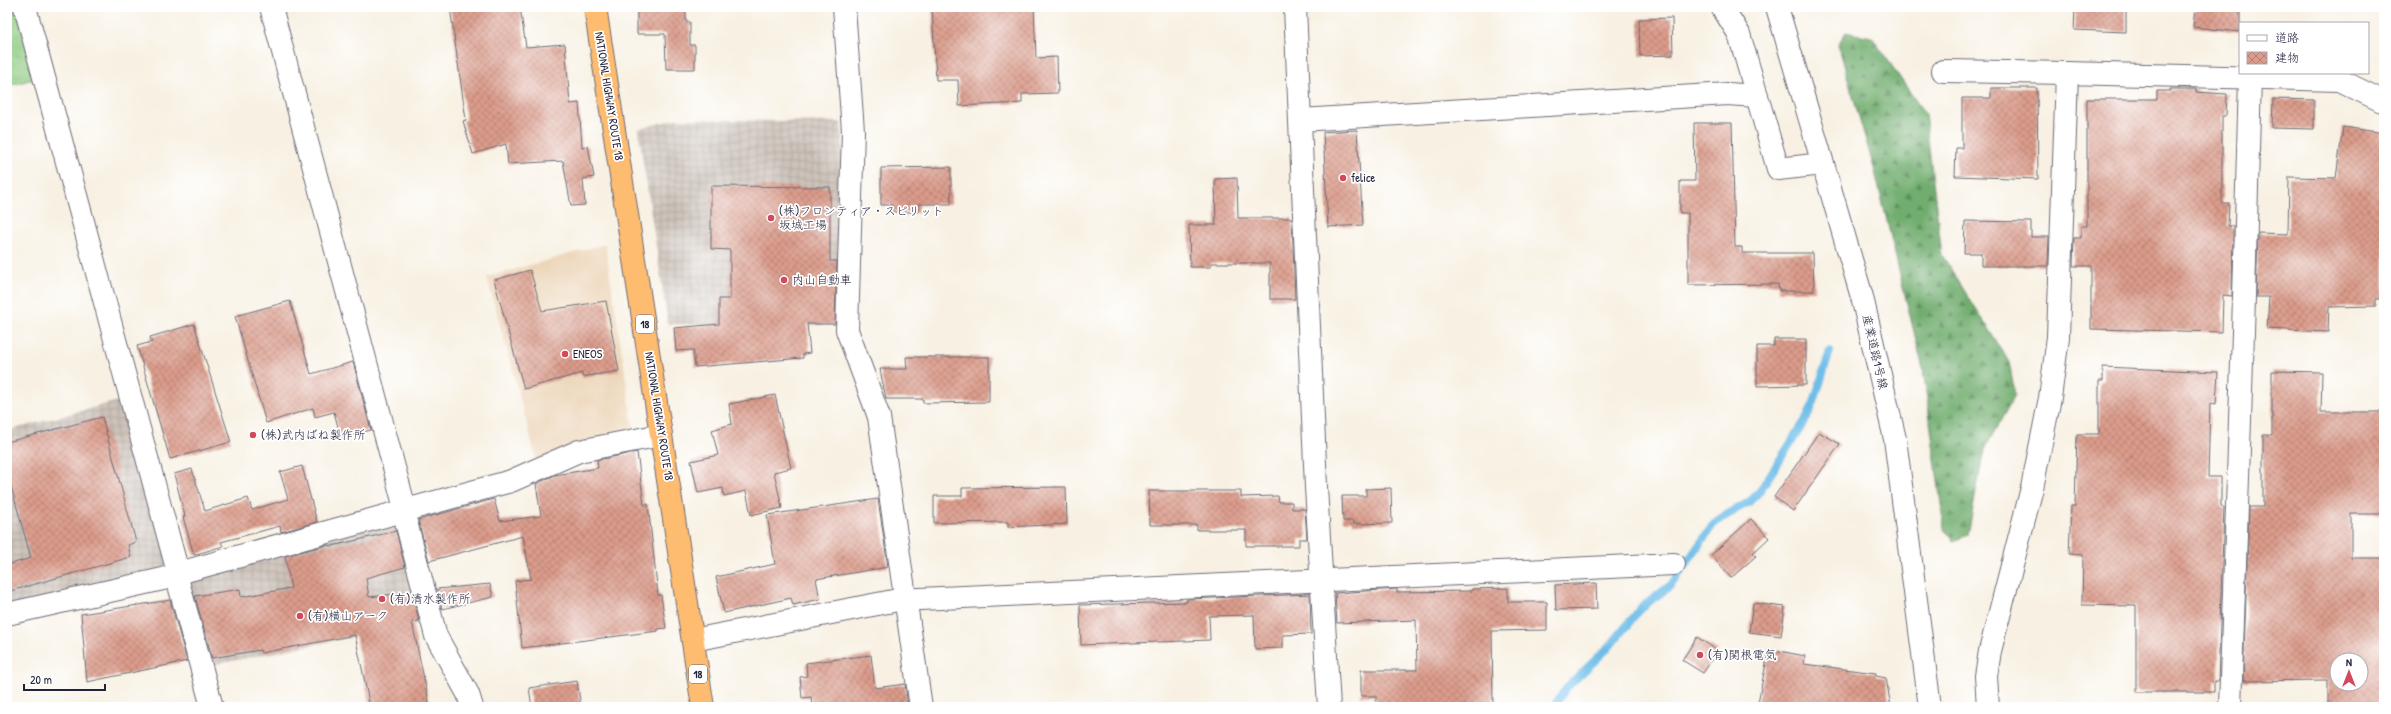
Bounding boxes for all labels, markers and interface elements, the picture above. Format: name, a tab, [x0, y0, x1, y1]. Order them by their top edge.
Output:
legend	[2239, 22, 2369, 74]
text: 道路	[2275, 29, 2299, 46]
street label: NATIONAL HIGHWAY ROUTE 18	[591, 30, 628, 161]
text: 建物	[2275, 49, 2299, 66]
place label: felice	[1351, 169, 1376, 186]
marker: felice	[1338, 173, 1348, 183]
place label: (株)フロンティア・スピリット 坂城工場	[779, 202, 944, 233]
marker: (株)フロンティア・スピリット 坂城工場	[766, 213, 776, 223]
place label: 内山自動車	[792, 271, 852, 288]
marker: 内山自動車	[779, 275, 789, 285]
street label: 産業道路1号線	[1859, 313, 1892, 391]
road number: 18	[636, 315, 654, 333]
place label: ENEOS	[573, 345, 603, 362]
marker: ENEOS	[560, 349, 570, 359]
street label: NATIONAL HIGHWAY ROUTE 18	[641, 350, 678, 481]
place label: (株)武内ばね製作所	[261, 426, 365, 443]
marker: (株)武内ばね製作所	[248, 430, 258, 440]
place label: (有)清水製作所	[390, 590, 470, 607]
marker: (有)清水製作所	[377, 594, 387, 604]
place label: (有)横山アーク	[308, 607, 388, 624]
marker: (有)横山アーク	[295, 611, 305, 621]
place label: (有)関根電気	[1708, 646, 1776, 663]
marker: (有)関根電気	[1695, 650, 1705, 660]
north arrow	[2329, 652, 2369, 692]
text: N	[2346, 655, 2352, 669]
road number: 18	[689, 665, 707, 683]
scale bar	[24, 666, 105, 692]
text: 20 m	[30, 671, 52, 688]

